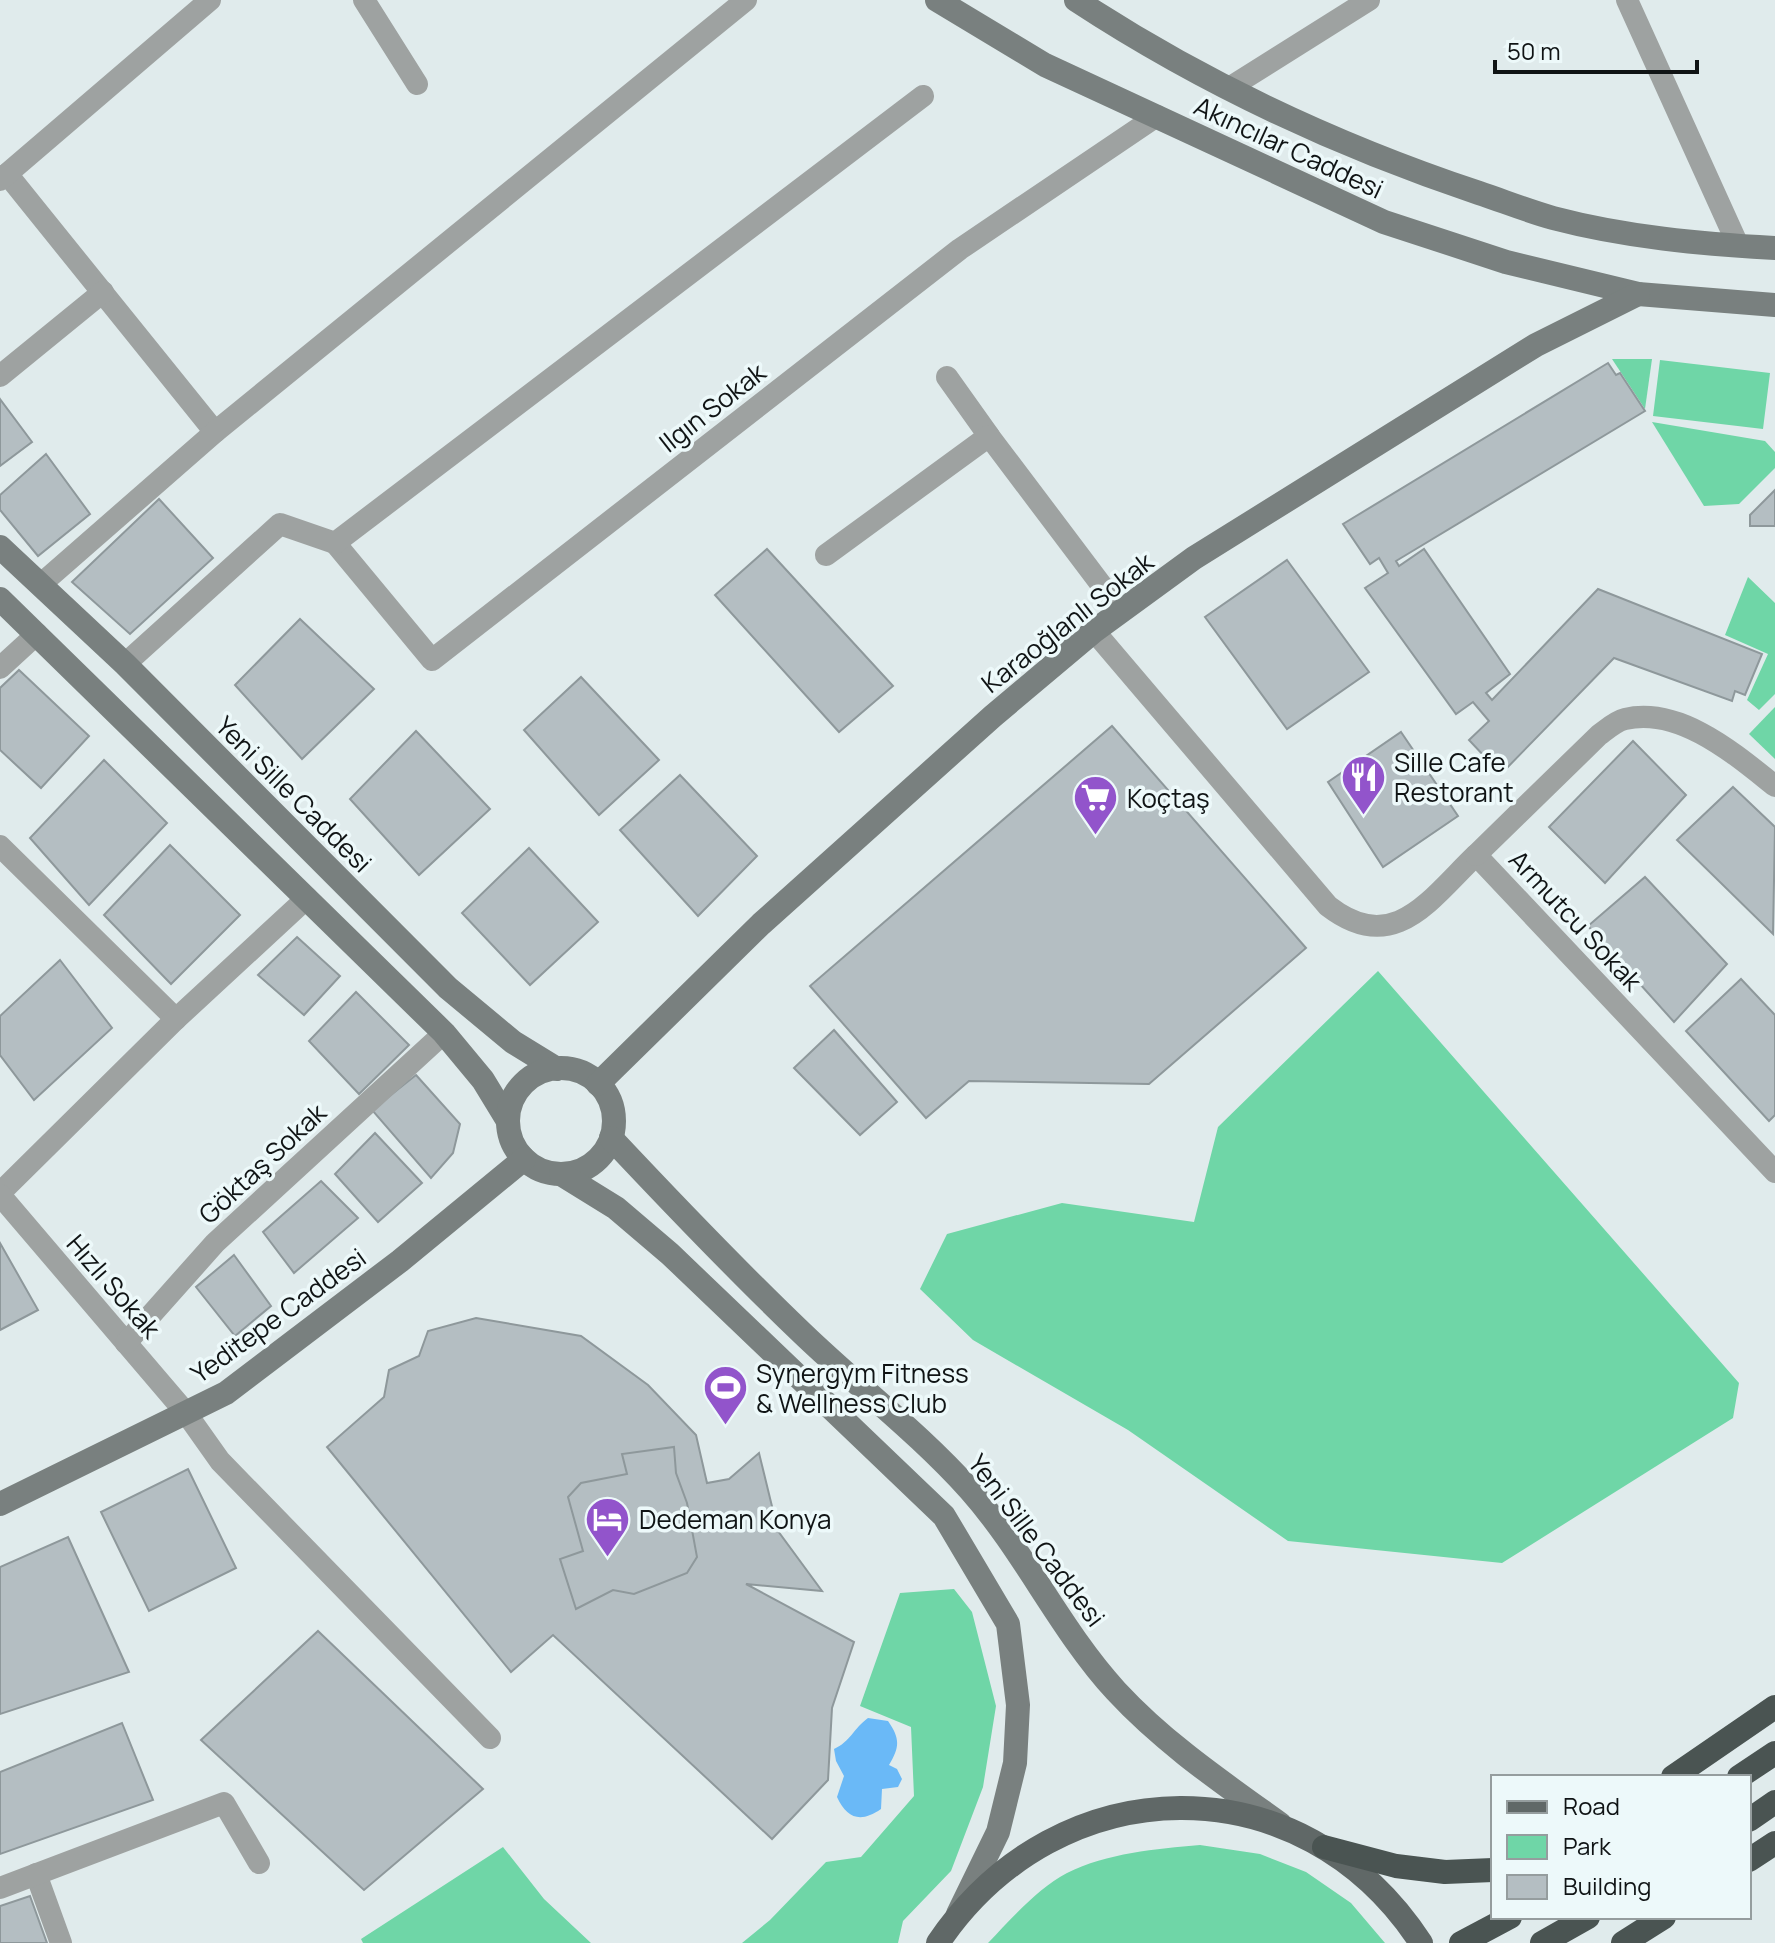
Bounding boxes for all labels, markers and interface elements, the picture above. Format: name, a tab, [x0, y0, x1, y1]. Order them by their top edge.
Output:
scale bar	[1495, 24, 1697, 74]
text: 50 m	[1507, 34, 1561, 67]
street label: Akıncılar Caddesi	[1189, 87, 1389, 207]
street label: Ilgın Sokak	[651, 353, 774, 460]
street label: Karaoğlanlı Sokak	[974, 543, 1161, 700]
street label: Yeni Sille Caddesi	[208, 708, 380, 880]
place label: Sille Cafe Restorant	[1394, 744, 1514, 810]
restaurant icon: Sille Cafe Restorant	[1339, 753, 1387, 816]
supermarket icon: Koçtaş	[1072, 774, 1120, 837]
place label: Koçtaş	[1127, 780, 1210, 816]
street label: Armutcu Sokak	[1501, 842, 1651, 999]
street label: Göktaş Sokak	[190, 1094, 334, 1231]
street label: Hızlı Sokak	[59, 1226, 170, 1346]
street label: Yeditepe Caddesi	[183, 1239, 373, 1391]
place label: Synergym Fitness & Wellness Club	[756, 1355, 969, 1421]
sports icon: Synergym Fitness & Wellness Club	[701, 1364, 749, 1427]
street label: Yeni Sille Caddesi	[960, 1446, 1114, 1634]
hotel icon: Dedeman Konya	[584, 1495, 632, 1558]
place label: Dedeman Konya	[639, 1501, 831, 1537]
legend	[1491, 1775, 1751, 1919]
text: Road	[1563, 1789, 1620, 1822]
text: Park	[1563, 1829, 1612, 1862]
text: Building	[1563, 1869, 1651, 1902]

